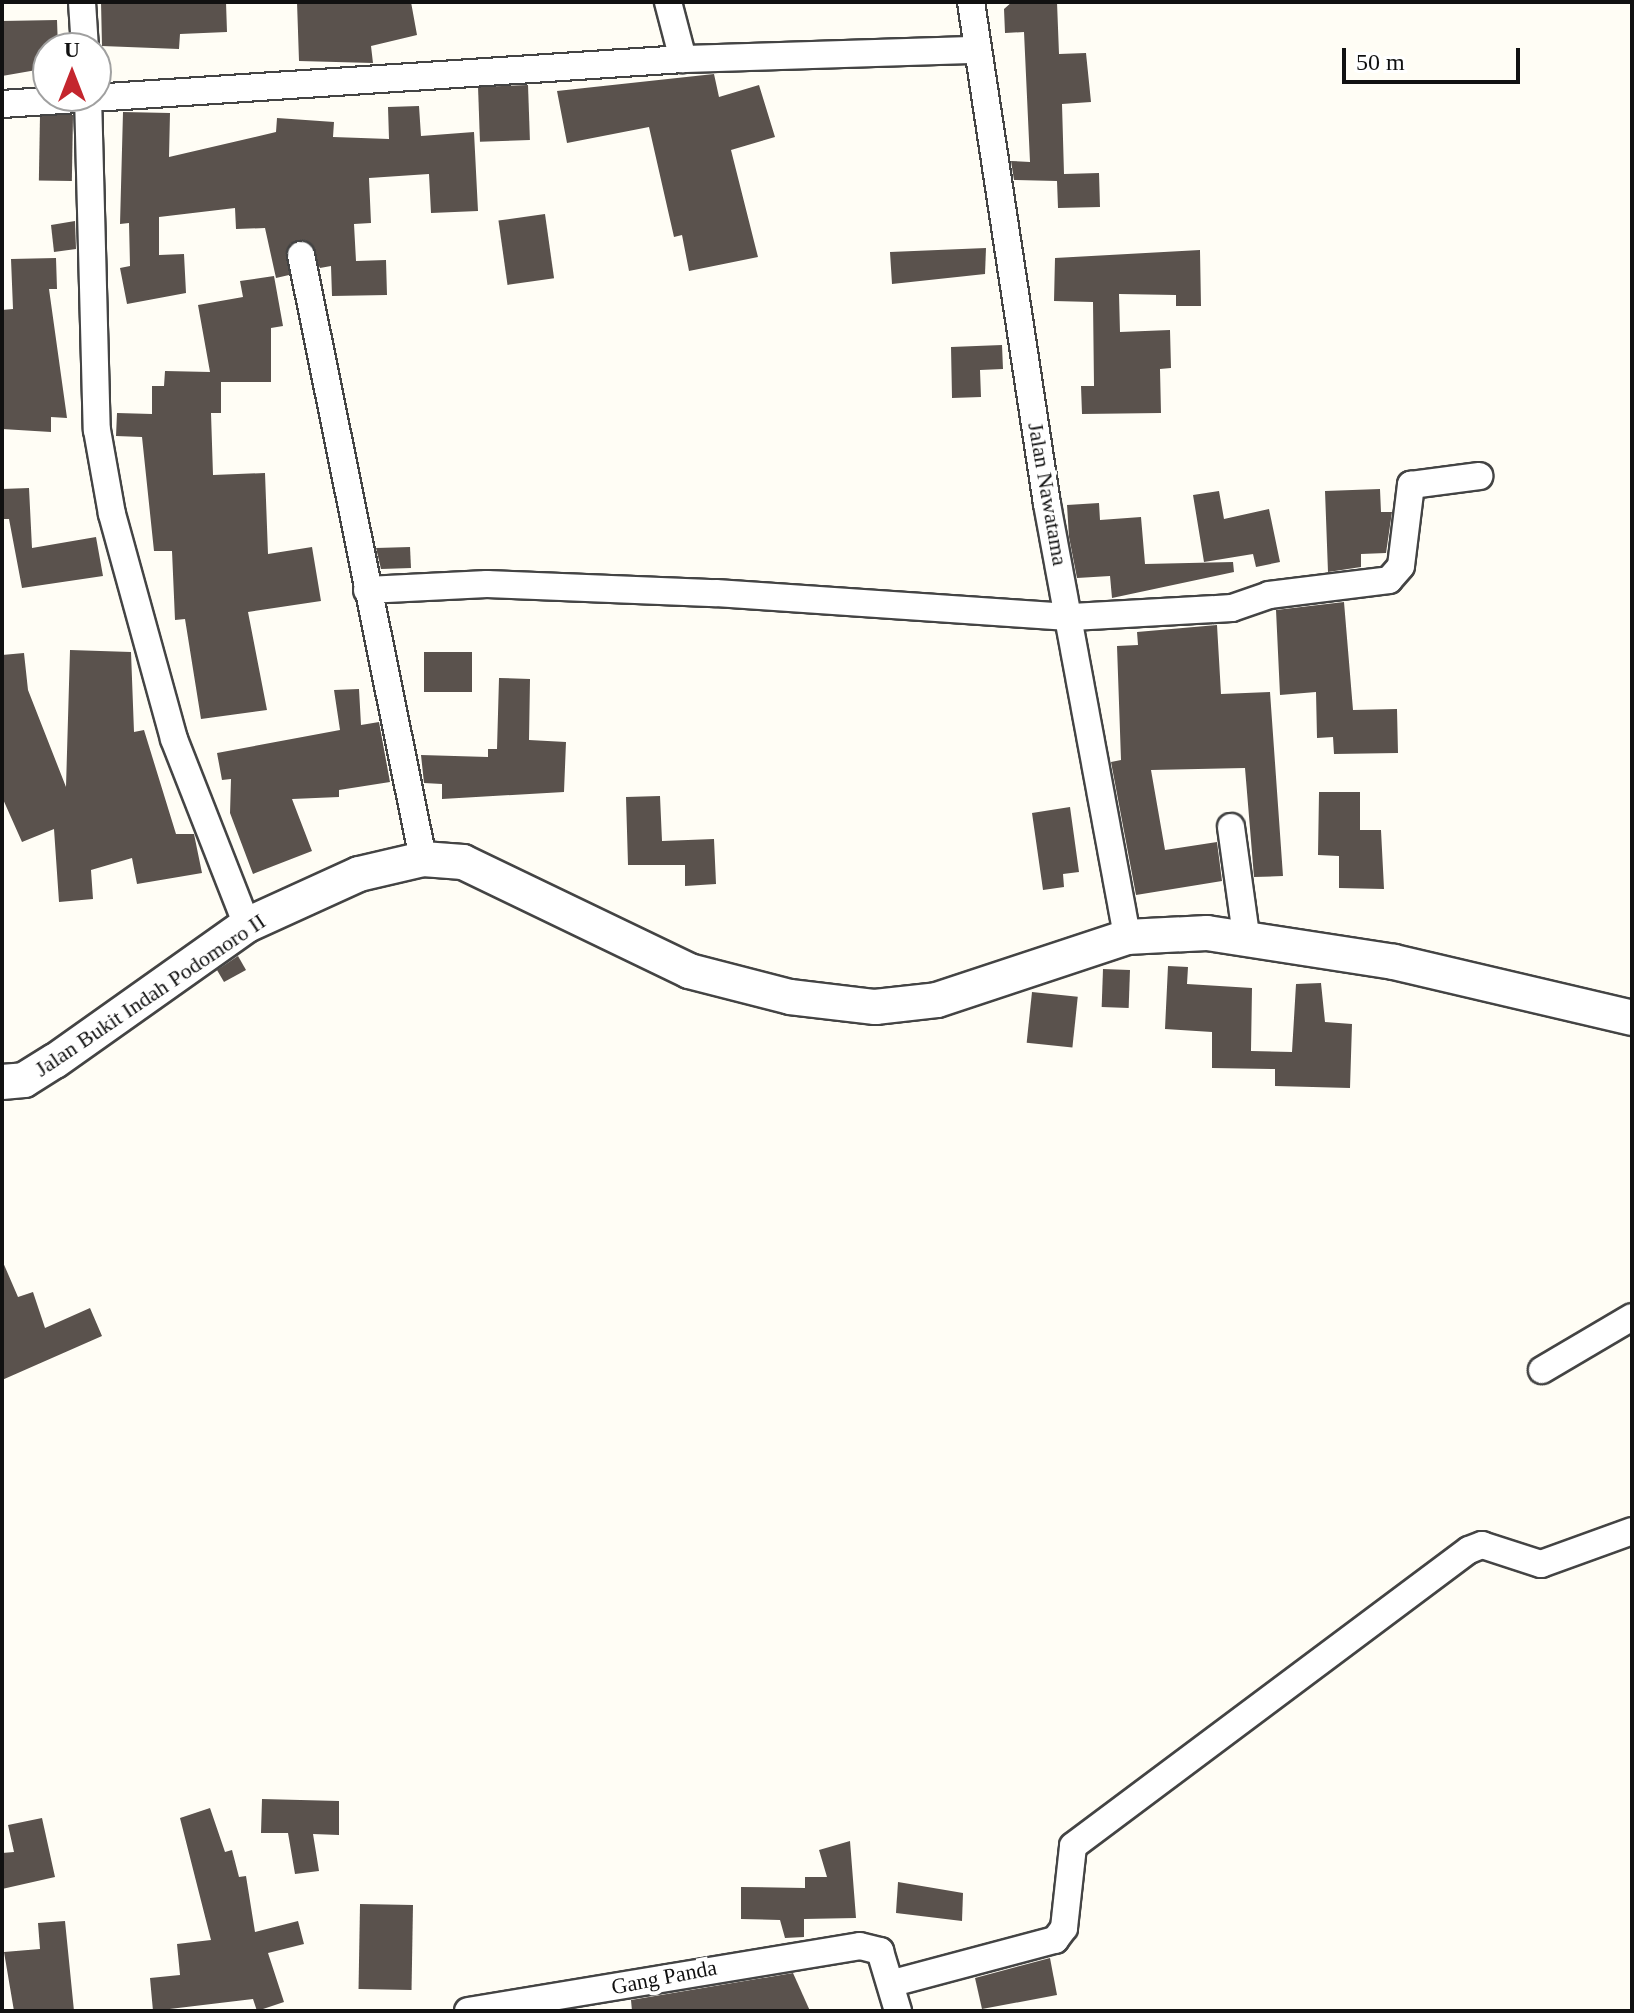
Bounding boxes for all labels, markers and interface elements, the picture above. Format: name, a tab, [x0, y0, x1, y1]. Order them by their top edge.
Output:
north arrow	[32, 32, 112, 112]
scale bar	[1346, 32, 1524, 82]
text: U	[64, 37, 80, 62]
text: 50 m	[1356, 49, 1405, 75]
street label: Jalan Nawatama	[1022, 420, 1074, 568]
street label: Jalan Bukit Indah Podomoro II	[30, 908, 270, 1082]
street label: Gang Panda	[609, 1954, 719, 2000]

